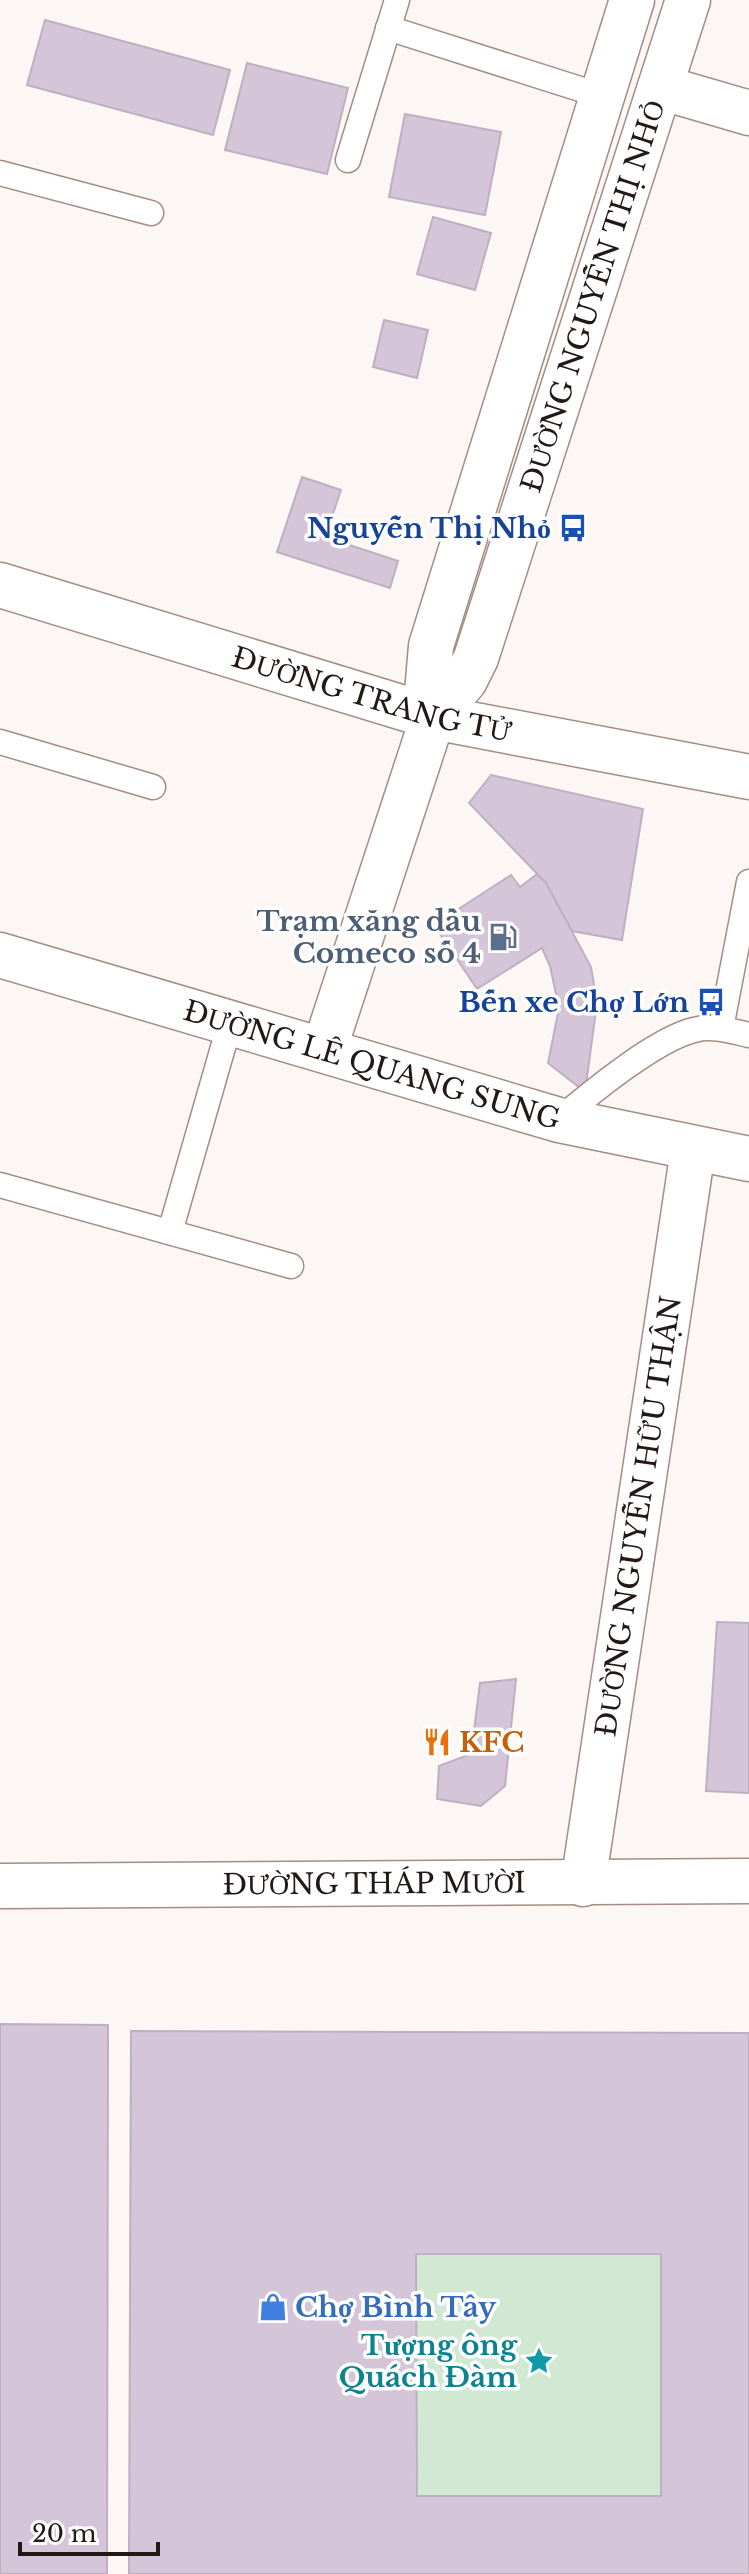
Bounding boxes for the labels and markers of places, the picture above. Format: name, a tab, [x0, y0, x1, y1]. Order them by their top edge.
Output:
place label: Nguyễn Thị Nhỏ	[307, 511, 551, 546]
bus stop icon: Nguyễn Thị Nhỏ	[558, 513, 588, 543]
place label: Trạm xăng dầu Comeco số 4	[256, 904, 481, 971]
fuel station icon: Trạm xăng dầu Comeco số 4	[488, 922, 518, 952]
place label: Bến xe Chợ Lớn	[459, 985, 689, 1020]
bus stop icon: Bến xe Chợ Lớn	[696, 987, 726, 1017]
place label: KFC	[459, 1725, 524, 1760]
restaurant icon: KFC	[422, 1727, 452, 1757]
place label: Chợ Bình Tây	[295, 2290, 497, 2325]
shop icon: Chợ Bình Tây	[258, 2292, 288, 2322]
place label: Tượng ông Quách Đàm	[339, 2328, 518, 2395]
place icon: Tượng ông Quách Đàm	[524, 2346, 554, 2376]

